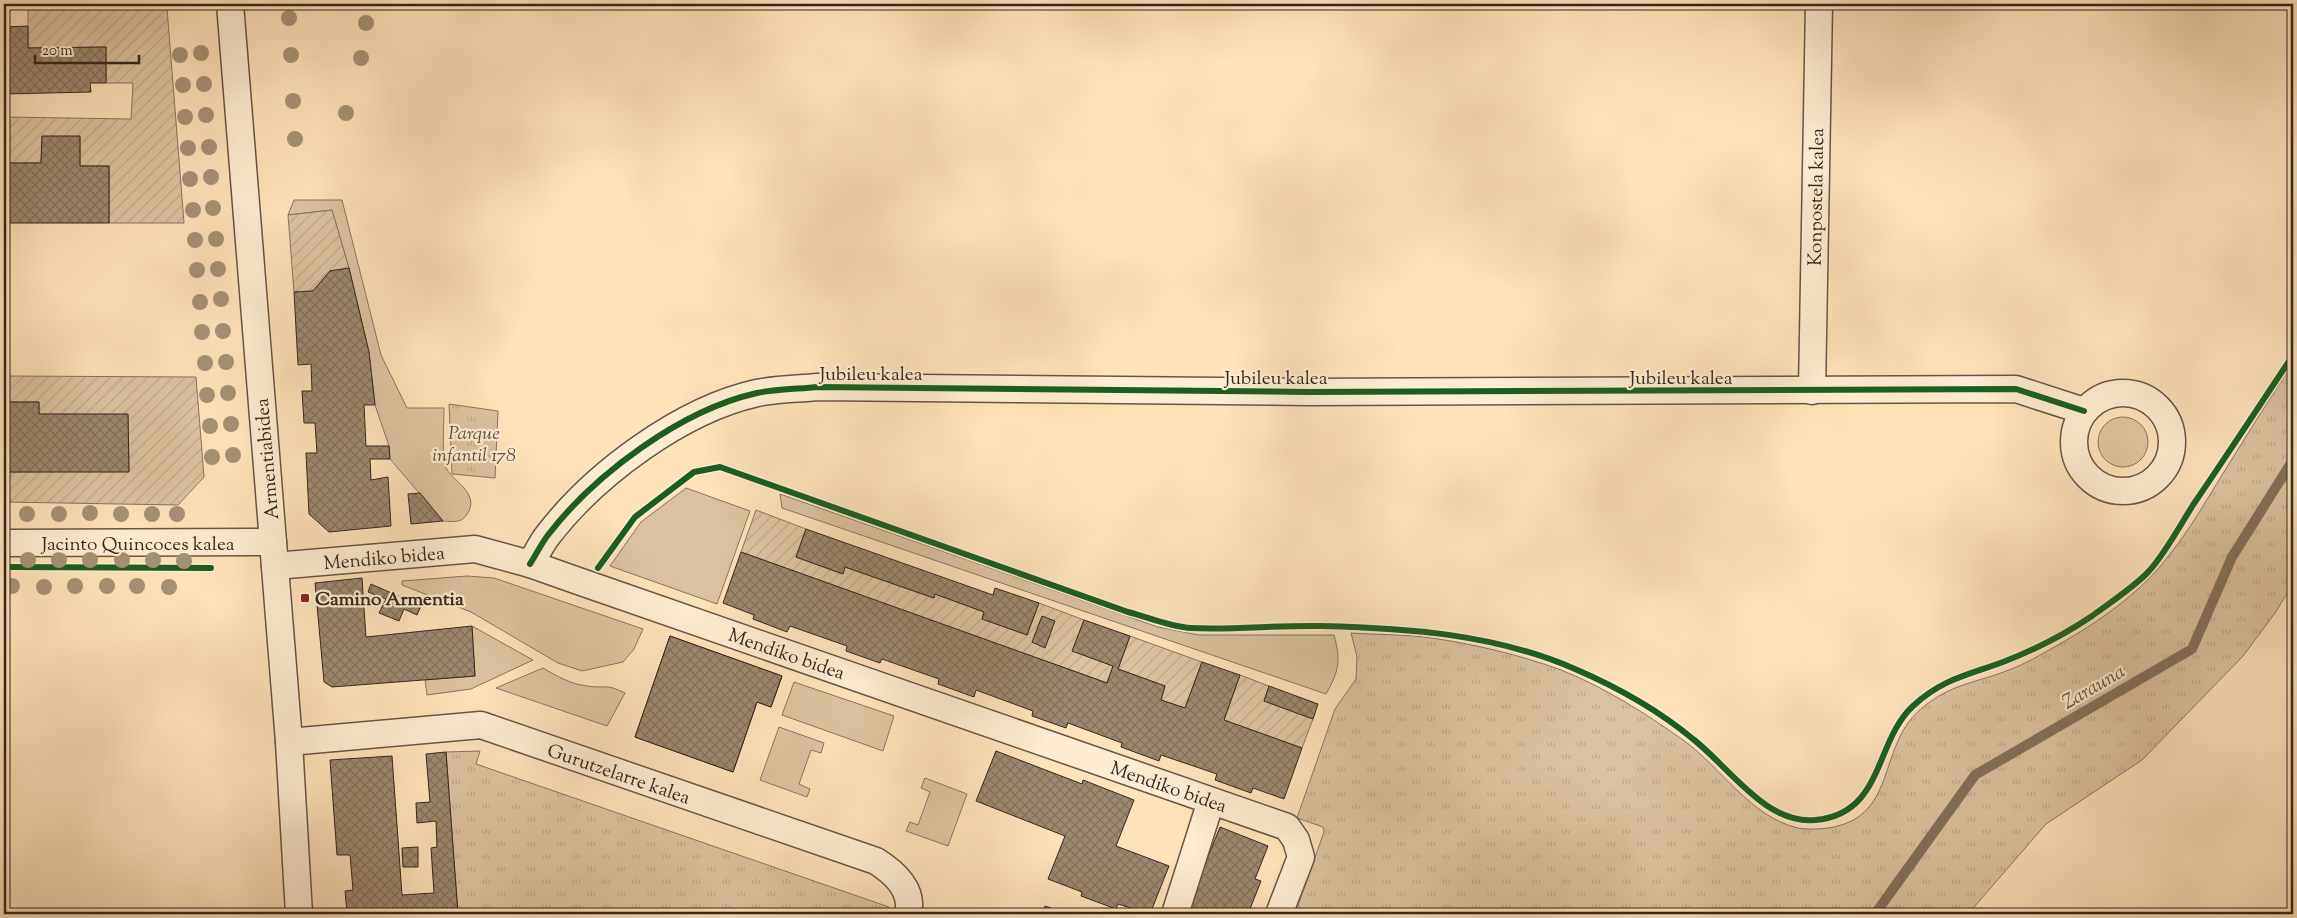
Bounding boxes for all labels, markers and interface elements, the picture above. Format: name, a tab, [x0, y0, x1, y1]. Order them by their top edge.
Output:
scale bar	[35, 32, 139, 64]
text: 20 m	[42, 41, 73, 62]
street label: Konpostela kalea	[1803, 128, 1832, 266]
street label: Jubileu kalea	[819, 362, 923, 389]
street label: Jubileu kalea	[1224, 366, 1328, 393]
street label: Jubileu kalea	[1629, 366, 1733, 393]
street label: Armentiabidea	[250, 397, 287, 521]
park label: Parque infantil 178	[432, 421, 516, 470]
street label: Jacinto Quincoces kalea	[40, 532, 235, 559]
street label: Mendiko bidea	[323, 541, 446, 578]
place label: Camino Armentia	[315, 587, 464, 614]
marker: Camino Armentia	[299, 592, 311, 604]
street label: Mendiko bidea	[724, 623, 848, 688]
water label: Zarauna	[2057, 658, 2131, 718]
street label: Gurutzelarre kalea	[543, 738, 694, 813]
street label: Mendiko bidea	[1106, 756, 1230, 821]

